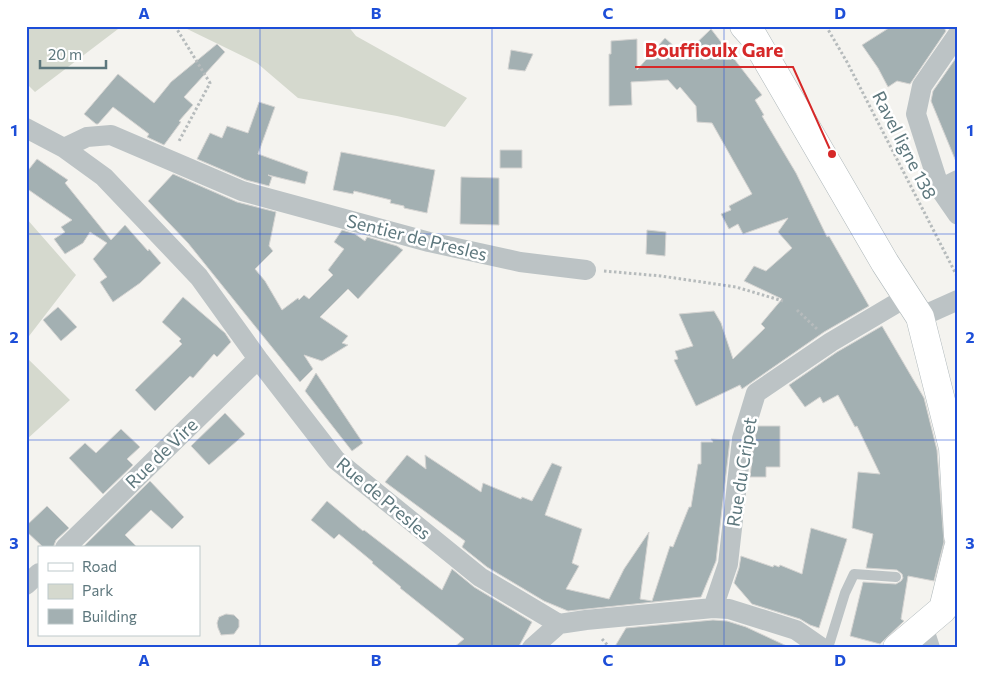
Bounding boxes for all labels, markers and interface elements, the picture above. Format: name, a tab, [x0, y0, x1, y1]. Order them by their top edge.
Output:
text: A	[138, 3, 150, 22]
text: B	[371, 3, 382, 22]
text: C	[603, 3, 614, 22]
text: D	[834, 3, 846, 22]
callout: Bouffioulx Gare	[635, 33, 793, 67]
scale bar	[40, 38, 106, 70]
text: Bouffioulx Gare	[645, 38, 783, 61]
text: 20 m	[48, 45, 82, 63]
street label: Ravel ligne 138	[868, 87, 942, 203]
text: 1	[10, 120, 18, 139]
text: 1	[966, 120, 974, 139]
street label: Sentier de Presles	[344, 209, 490, 265]
text: 2	[9, 327, 19, 346]
text: 2	[965, 327, 975, 346]
street label: Rue de Vire	[120, 413, 202, 493]
street label: Rue du Cripet	[722, 416, 760, 528]
street label: Rue de Presles	[332, 452, 436, 544]
text: 3	[9, 533, 19, 552]
text: 3	[965, 533, 975, 552]
legend	[38, 546, 200, 636]
text: Road	[82, 557, 117, 575]
text: Park	[82, 581, 113, 599]
text: Building	[82, 607, 137, 625]
text: A	[138, 650, 150, 669]
text: B	[371, 650, 382, 669]
text: C	[603, 650, 614, 669]
text: D	[834, 650, 846, 669]

